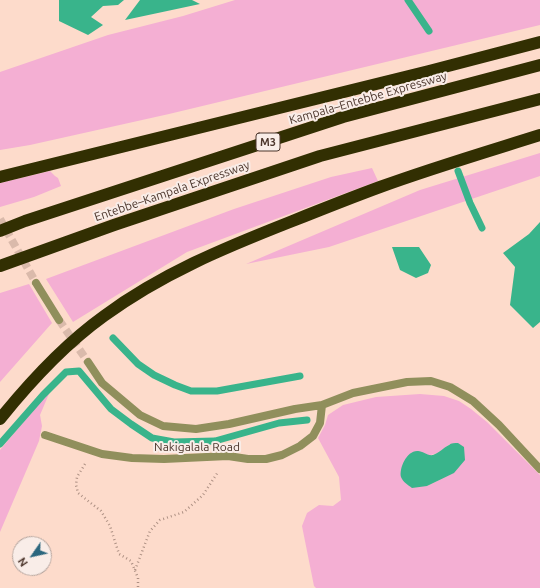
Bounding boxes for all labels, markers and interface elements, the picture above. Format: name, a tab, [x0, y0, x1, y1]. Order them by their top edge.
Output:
street label: Kampala–Entebbe Expressway	[288, 69, 448, 127]
road number: M3	[256, 133, 280, 151]
street label: Entebbe–Kampala Expressway	[92, 158, 252, 224]
street label: Nakigalala Road	[154, 440, 240, 454]
north arrow	[12, 536, 52, 576]
text: N	[16, 555, 30, 569]

